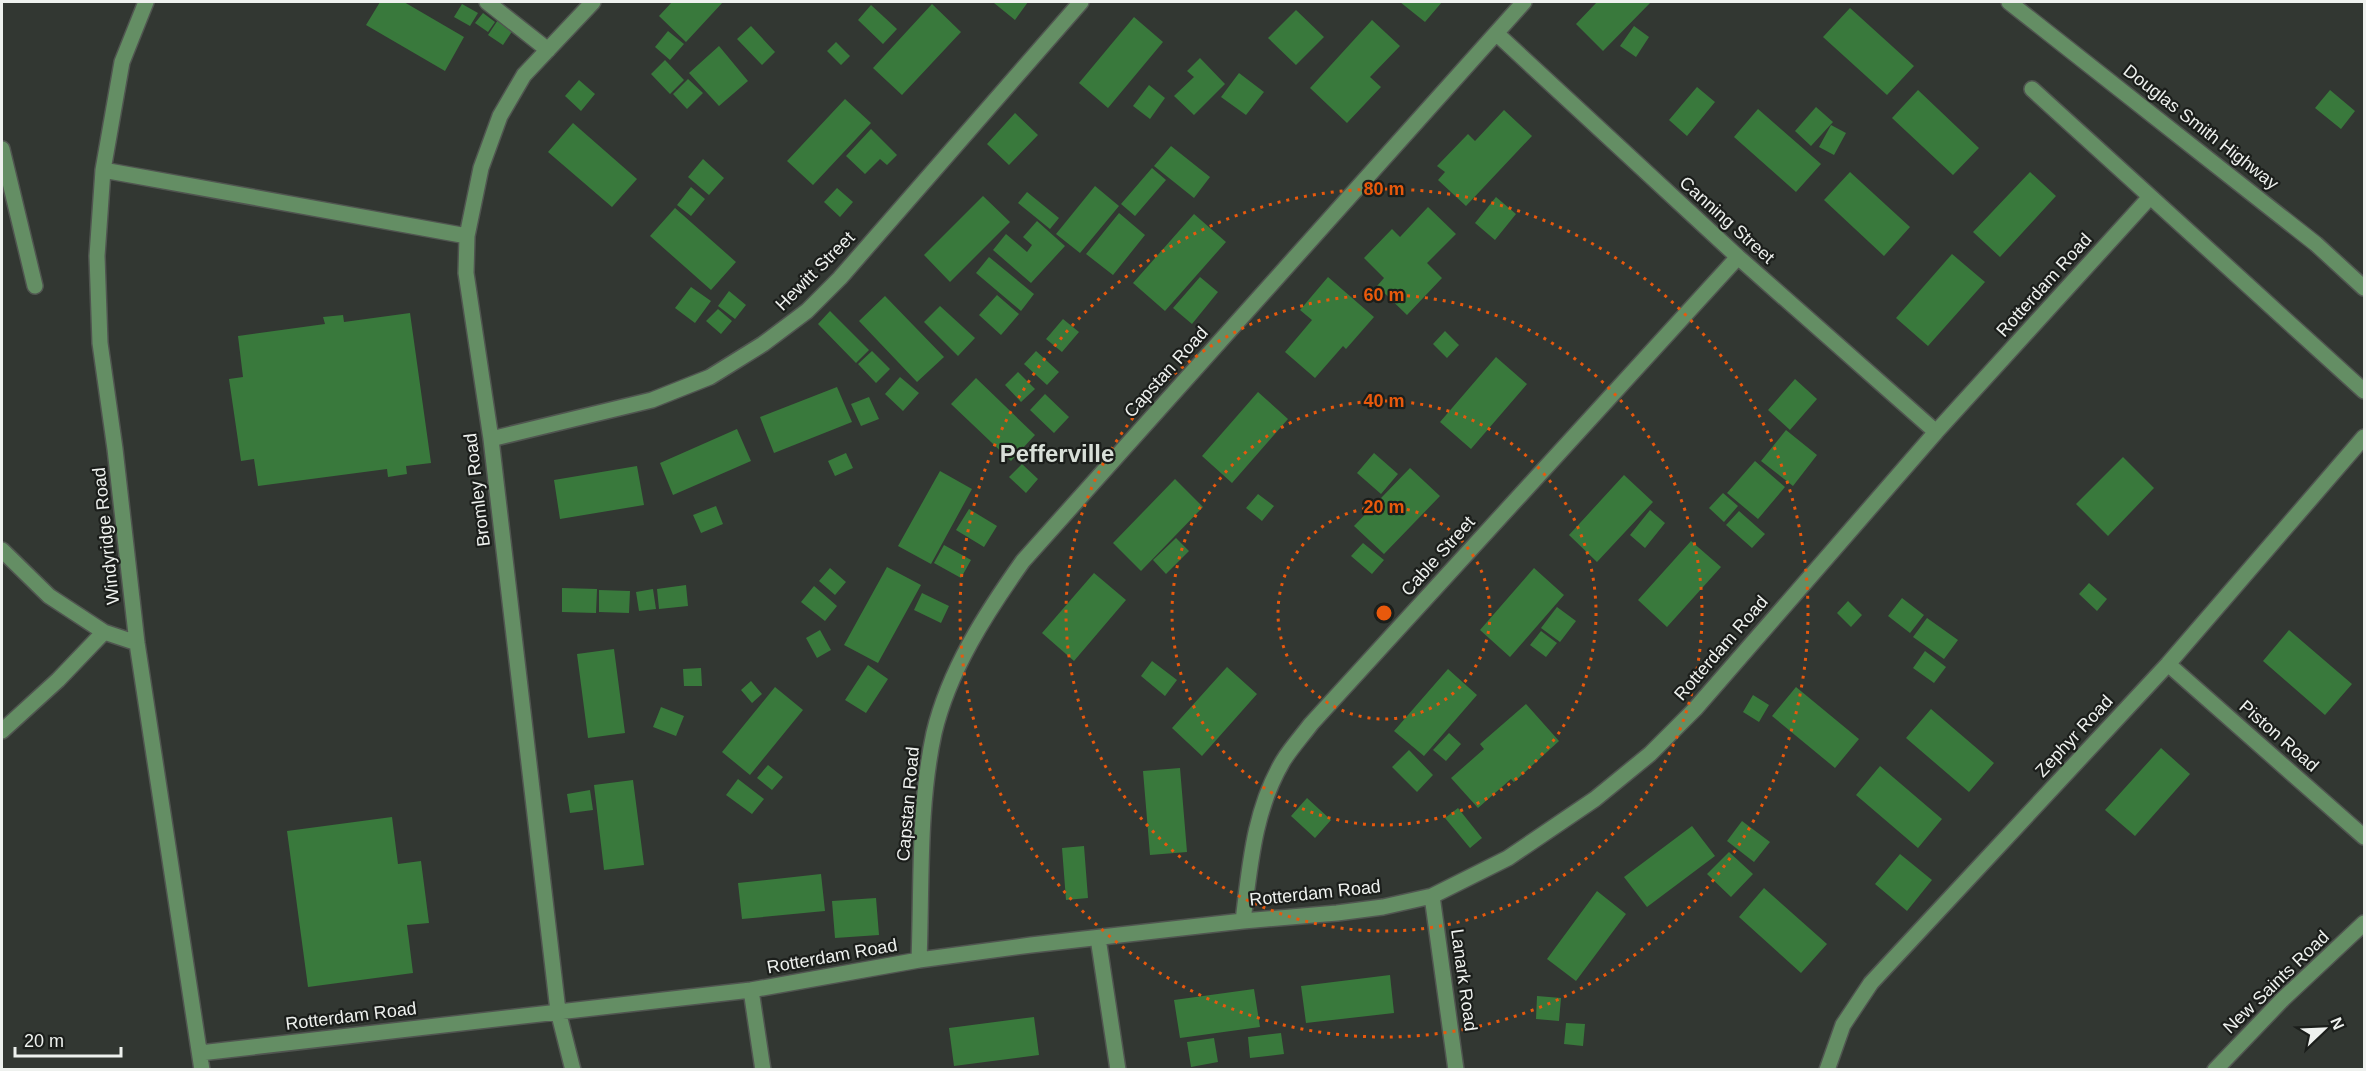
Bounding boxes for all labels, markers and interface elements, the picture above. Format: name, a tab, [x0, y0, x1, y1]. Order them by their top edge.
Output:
street label: Douglas Smith Highway	[2120, 60, 2282, 194]
street label: Canning Street	[1676, 172, 1778, 268]
text: 80 m	[1363, 179, 1405, 199]
street label: Hewitt Street	[771, 227, 859, 315]
street label: Rotterdam Road	[1992, 229, 2096, 341]
text: 60 m	[1363, 285, 1405, 305]
street label: Capstan Road	[1120, 323, 1212, 421]
text: 40 m	[1363, 391, 1405, 411]
street label: Bromley Road	[460, 432, 494, 548]
district label: Pefferville	[1000, 440, 1114, 467]
street label: Windyridge Road	[89, 466, 123, 606]
text: 20 m	[1363, 497, 1405, 517]
street label: Cable Street	[1397, 512, 1479, 600]
street label: Rotterdam Road	[1670, 592, 1772, 704]
centre of rings	[1374, 603, 1394, 623]
street label: Zephyr Road	[2031, 691, 2117, 781]
street label: Piston Road	[2235, 696, 2323, 776]
street label: Capstan Road	[893, 746, 923, 862]
street label: Rotterdam Road	[1248, 876, 1382, 910]
street label: New Saints Road	[2219, 927, 2333, 1037]
street label: Lanark Road	[1447, 928, 1481, 1032]
street label: Rotterdam Road	[765, 935, 899, 977]
street label: Rotterdam Road	[284, 998, 418, 1034]
north arrow	[2294, 999, 2354, 1059]
text: N	[2327, 1015, 2347, 1032]
scale bar	[15, 1020, 122, 1058]
text: 20 m	[24, 1031, 64, 1051]

